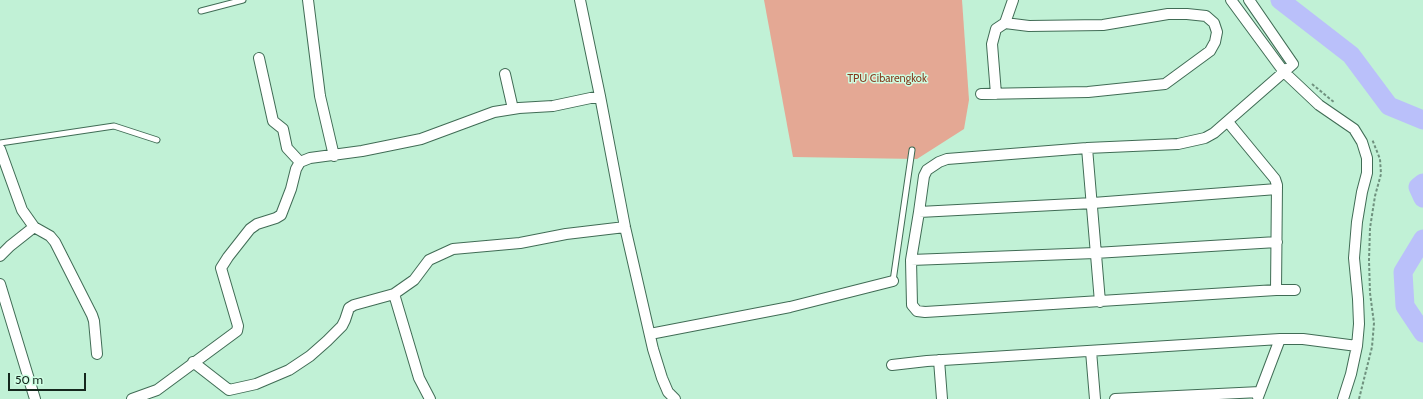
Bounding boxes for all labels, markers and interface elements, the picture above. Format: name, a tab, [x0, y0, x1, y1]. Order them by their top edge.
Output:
park label: TPU Cibarengkok	[847, 72, 927, 86]
scale bar	[10, 365, 88, 391]
text: 50 m	[15, 372, 43, 387]

